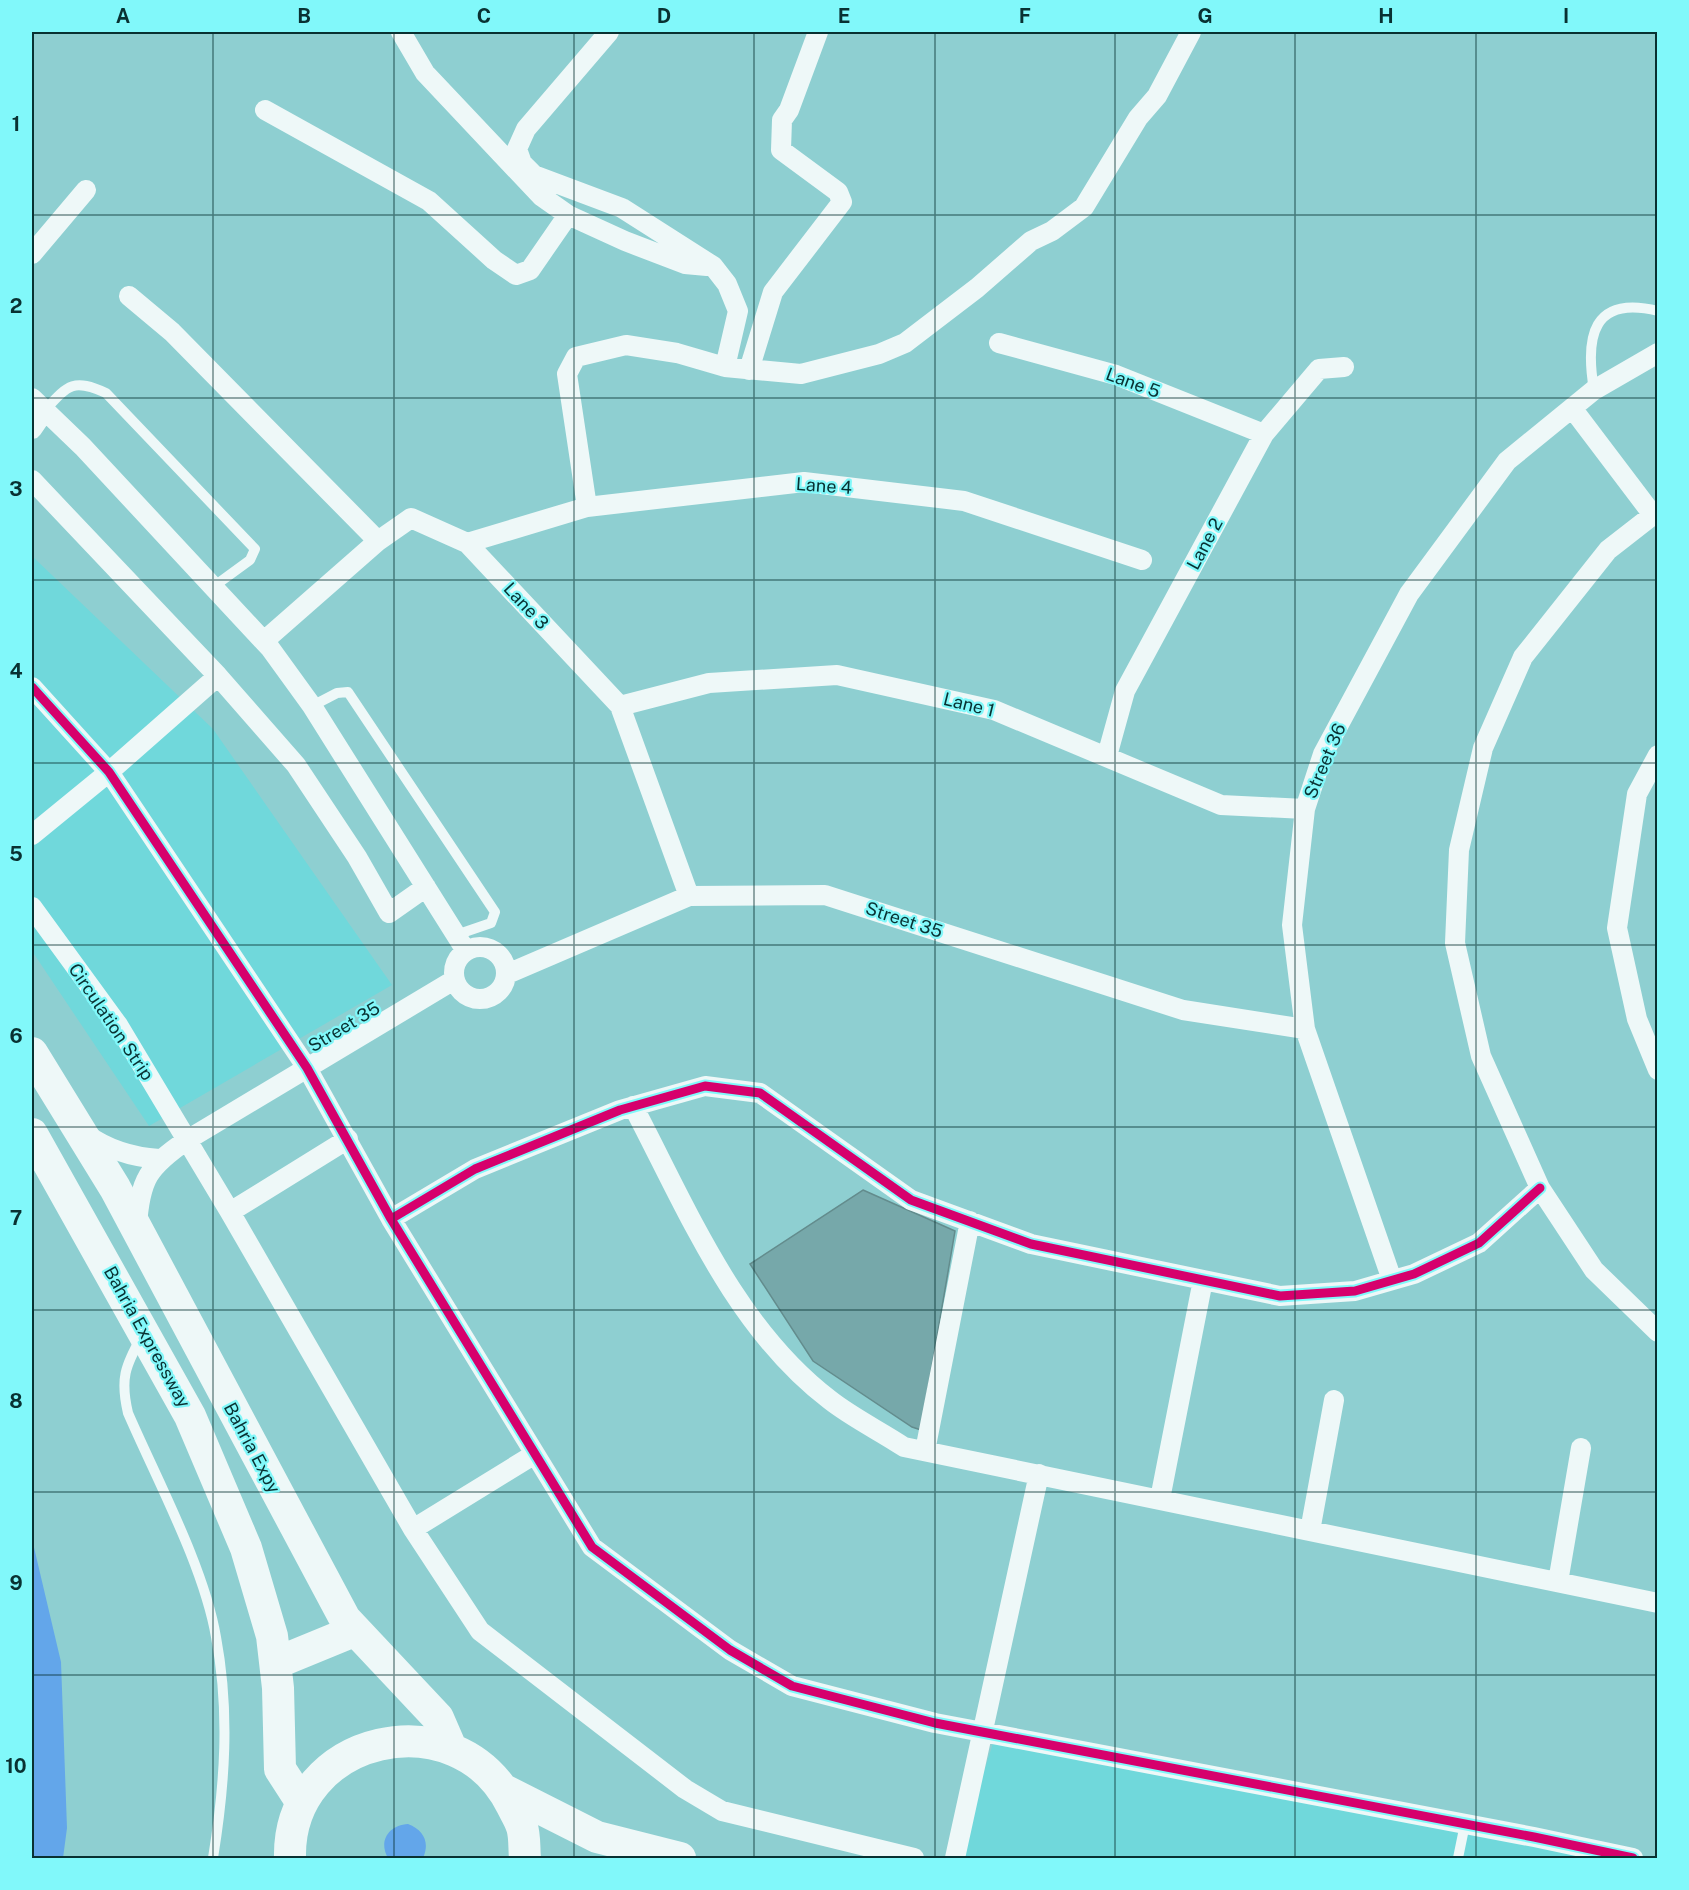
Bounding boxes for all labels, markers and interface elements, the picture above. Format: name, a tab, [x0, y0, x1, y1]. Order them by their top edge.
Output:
text: A	[116, 4, 130, 28]
text: B	[297, 4, 311, 28]
text: C	[477, 4, 491, 28]
text: D	[657, 4, 671, 28]
text: E	[838, 4, 850, 28]
text: F	[1019, 4, 1031, 28]
text: G	[1197, 4, 1213, 28]
text: H	[1378, 4, 1394, 28]
text: I	[1563, 4, 1569, 28]
text: 1	[12, 112, 20, 136]
text: 2	[10, 294, 22, 318]
street label: Lane 5	[1103, 363, 1163, 402]
street label: Lane 4	[795, 473, 853, 498]
text: 3	[9, 477, 23, 501]
street label: Lane 2	[1182, 514, 1227, 573]
street label: Lane 3	[500, 578, 553, 633]
text: 4	[9, 659, 23, 683]
street label: Lane 1	[941, 688, 997, 721]
street label: Street 36	[1299, 720, 1350, 801]
text: 5	[9, 842, 23, 866]
street label: Street 35	[863, 897, 945, 942]
street label: Circulation Strip	[65, 959, 158, 1084]
street label: Street 35	[304, 997, 383, 1056]
text: 6	[9, 1024, 23, 1048]
text: 7	[10, 1206, 22, 1230]
street label: Bahria Expressway	[100, 1262, 195, 1411]
text: 8	[9, 1389, 23, 1413]
street label: Bahria Expy	[220, 1399, 285, 1497]
text: 9	[9, 1571, 23, 1595]
text: 10	[5, 1754, 27, 1778]

